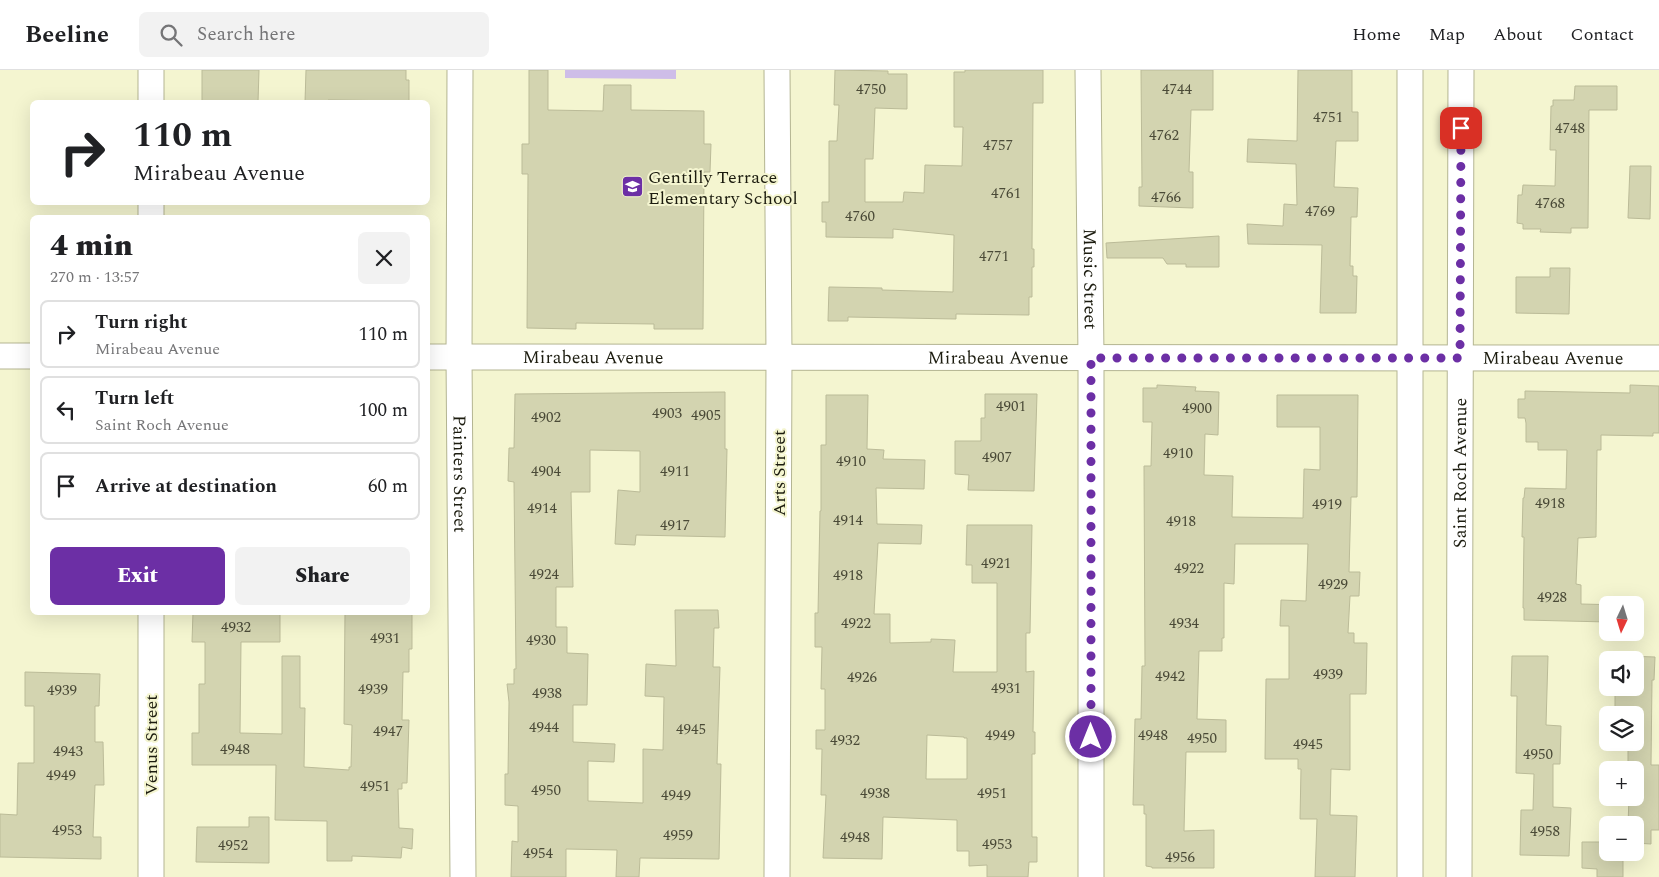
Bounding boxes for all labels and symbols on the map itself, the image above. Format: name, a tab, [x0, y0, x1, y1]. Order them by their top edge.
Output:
house number: 4750	[856, 78, 886, 101]
house number: 4744	[1162, 78, 1192, 101]
house number: 4751	[1313, 106, 1343, 129]
pin	[1440, 107, 1482, 149]
house number: 4748	[1555, 117, 1585, 140]
house number: 4762	[1149, 124, 1179, 147]
house number: 4757	[983, 134, 1013, 157]
place label: Gentilly Terrace Elementary School	[648, 164, 798, 212]
school or university icon: Gentilly Terrace Elementary School	[620, 175, 644, 199]
house number: 4761	[991, 182, 1021, 205]
house number: 4766	[1151, 186, 1181, 209]
house number: 4768	[1535, 192, 1565, 215]
house number: 4769	[1305, 200, 1335, 223]
house number: 4760	[845, 205, 875, 228]
street label: Music Street	[1076, 228, 1104, 330]
house number: 4771	[979, 245, 1009, 268]
street label: Mirabeau Avenue	[523, 344, 663, 371]
street label: Mirabeau Avenue	[928, 344, 1068, 372]
street label: Mirabeau Avenue	[1483, 345, 1623, 372]
house number: 4901	[996, 395, 1026, 418]
house number: 4900	[1182, 397, 1212, 420]
street label: Saint Roch Avenue	[1447, 398, 1474, 548]
house number: 4903	[652, 402, 682, 425]
house number: 4905	[691, 404, 721, 427]
house number: 4902	[531, 406, 561, 429]
street label: Painters Street	[445, 415, 473, 533]
street label: Arts Street	[766, 430, 793, 516]
house number: 4910	[1163, 442, 1193, 465]
house number: 4907	[982, 446, 1012, 469]
house number: 4910	[836, 450, 866, 473]
house number: 4904	[531, 460, 561, 483]
house number: 4911	[660, 460, 690, 483]
house number: 4918	[1535, 492, 1565, 515]
house number: 4919	[1312, 493, 1342, 516]
house number: 4914	[527, 497, 557, 520]
house number: 4914	[833, 509, 863, 532]
house number: 4918	[1166, 510, 1196, 533]
house number: 4917	[660, 514, 690, 537]
house number: 4921	[981, 552, 1011, 575]
house number: 4922	[1174, 557, 1204, 580]
house number: 4924	[529, 563, 559, 586]
house number: 4918	[833, 564, 863, 587]
house number: 4929	[1318, 573, 1348, 596]
house number: 4928	[1537, 586, 1567, 609]
north arrow	[1599, 596, 1644, 641]
house number: 4922	[841, 612, 871, 635]
house number: 4934	[1169, 612, 1199, 635]
house number: 4932	[221, 616, 251, 639]
house number: 4931	[370, 627, 400, 650]
house number: 4930	[526, 629, 556, 652]
house number: 4939	[1313, 663, 1343, 686]
house number: 4942	[1155, 665, 1185, 688]
house number: 4926	[847, 666, 877, 689]
house number: 4931	[991, 677, 1021, 700]
house number: 4939	[358, 678, 388, 701]
house number: 4939	[47, 679, 77, 702]
house number: 4938	[532, 682, 562, 705]
street label: Venus Street	[138, 694, 165, 796]
position arrow	[1064, 710, 1116, 762]
house number: 4944	[529, 716, 559, 739]
house number: 4945	[676, 718, 706, 741]
house number: 4947	[373, 720, 403, 743]
house number: 4949	[985, 724, 1015, 747]
house number: 4948	[1138, 724, 1168, 747]
house number: 4950	[1187, 727, 1217, 750]
house number: 4932	[830, 729, 860, 752]
house number: 4945	[1293, 733, 1323, 756]
house number: 4948	[220, 738, 250, 761]
house number: 4943	[53, 740, 83, 763]
house number: 4950	[1523, 743, 1553, 766]
house number: 4949	[46, 764, 76, 787]
house number: 4951	[360, 775, 390, 798]
house number: 4950	[531, 779, 561, 802]
house number: 4938	[860, 782, 890, 805]
house number: 4951	[977, 782, 1007, 805]
house number: 4949	[661, 784, 691, 807]
house number: 4953	[52, 819, 82, 842]
house number: 4958	[1530, 820, 1560, 843]
house number: 4959	[663, 824, 693, 847]
house number: 4948	[840, 826, 870, 849]
house number: 4953	[982, 833, 1012, 856]
house number: 4952	[218, 834, 248, 857]
house number: 4954	[523, 842, 553, 865]
house number: 4956	[1165, 846, 1195, 869]

